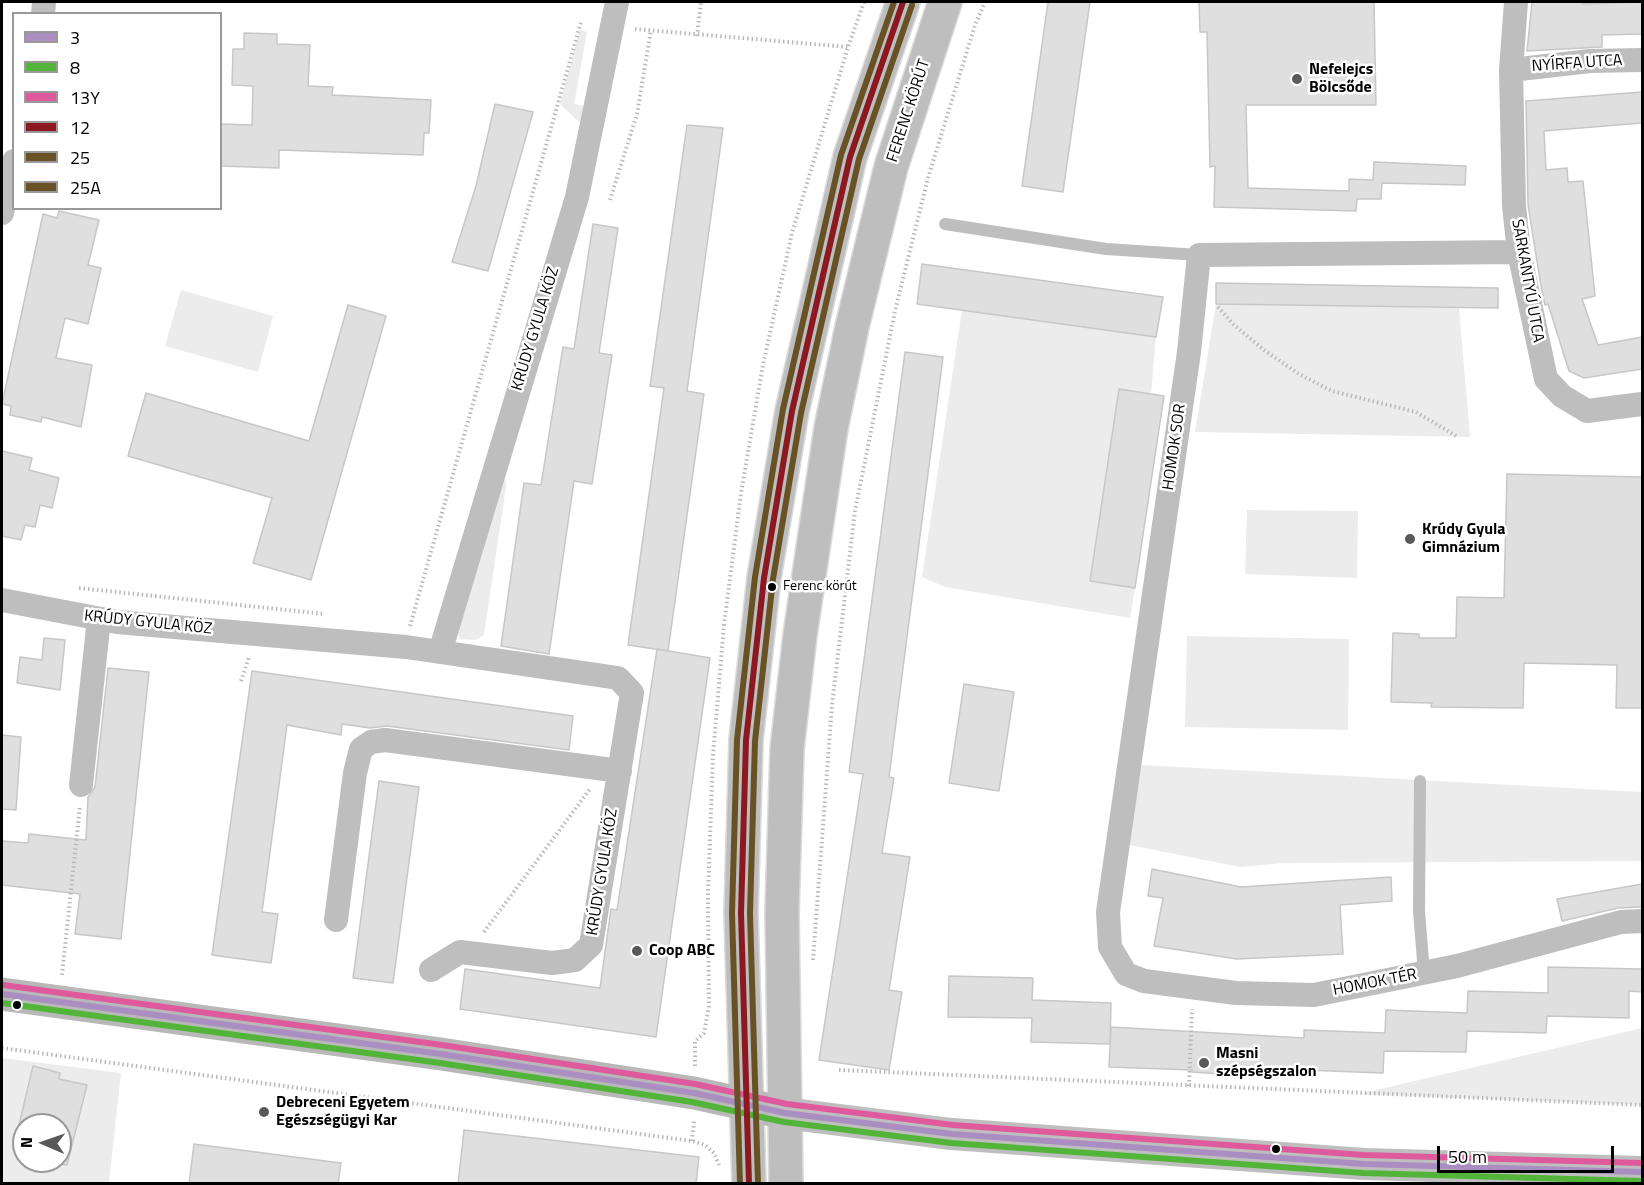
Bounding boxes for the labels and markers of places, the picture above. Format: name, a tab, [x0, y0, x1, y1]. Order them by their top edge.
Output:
place label: Nefelejcs Bölcsőde	[1309, 60, 1373, 98]
marker: Nefelejcs Bölcsőde	[1290, 72, 1304, 86]
place label: Krúdy Gyula Gimnázium	[1422, 520, 1506, 558]
marker: Krúdy Gyula Gimnázium	[1403, 532, 1417, 546]
place label: Ferenc körút	[783, 579, 857, 595]
marker: Ferenc körút	[766, 581, 778, 593]
place label: Coop ABC	[649, 941, 715, 961]
marker: Coop ABC	[630, 944, 644, 958]
unlabelled marker	[11, 999, 23, 1011]
place label: Masni szépségszalon	[1216, 1044, 1317, 1082]
marker: Masni szépségszalon	[1197, 1056, 1211, 1070]
place label: Debreceni Egyetem Egészségügyi Kar	[276, 1093, 410, 1131]
marker: Debreceni Egyetem Egészségügyi Kar	[257, 1105, 271, 1119]
unlabelled marker	[1270, 1143, 1282, 1155]

